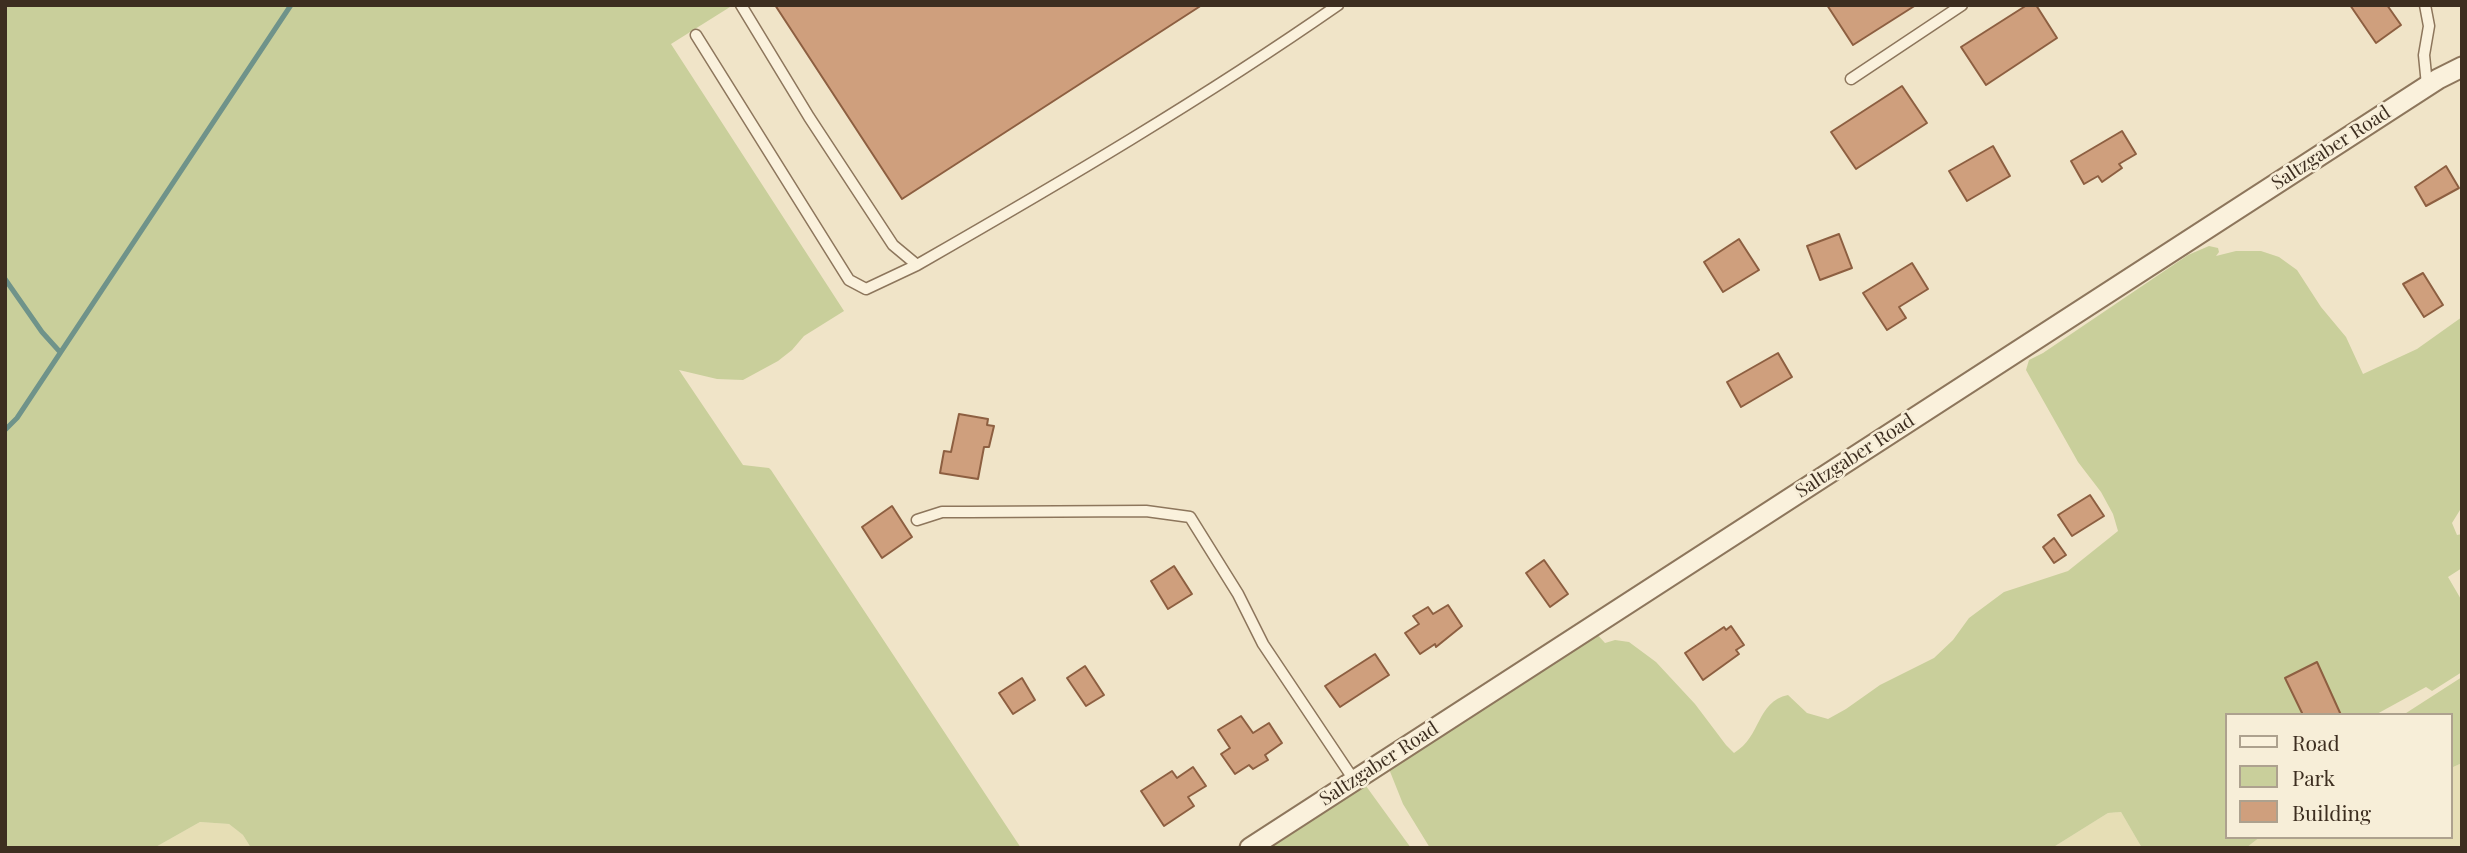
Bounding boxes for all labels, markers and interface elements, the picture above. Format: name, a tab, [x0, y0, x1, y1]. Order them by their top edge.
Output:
street label: Saltzgaber Road	[2267, 101, 2395, 195]
street label: Saltzgaber Road	[1791, 409, 1919, 503]
legend	[2226, 713, 2453, 839]
street label: Saltzgaber Road	[1315, 717, 1443, 811]
text: Road	[2292, 728, 2340, 756]
text: Park	[2292, 763, 2335, 791]
text: Building	[2292, 798, 2371, 826]

